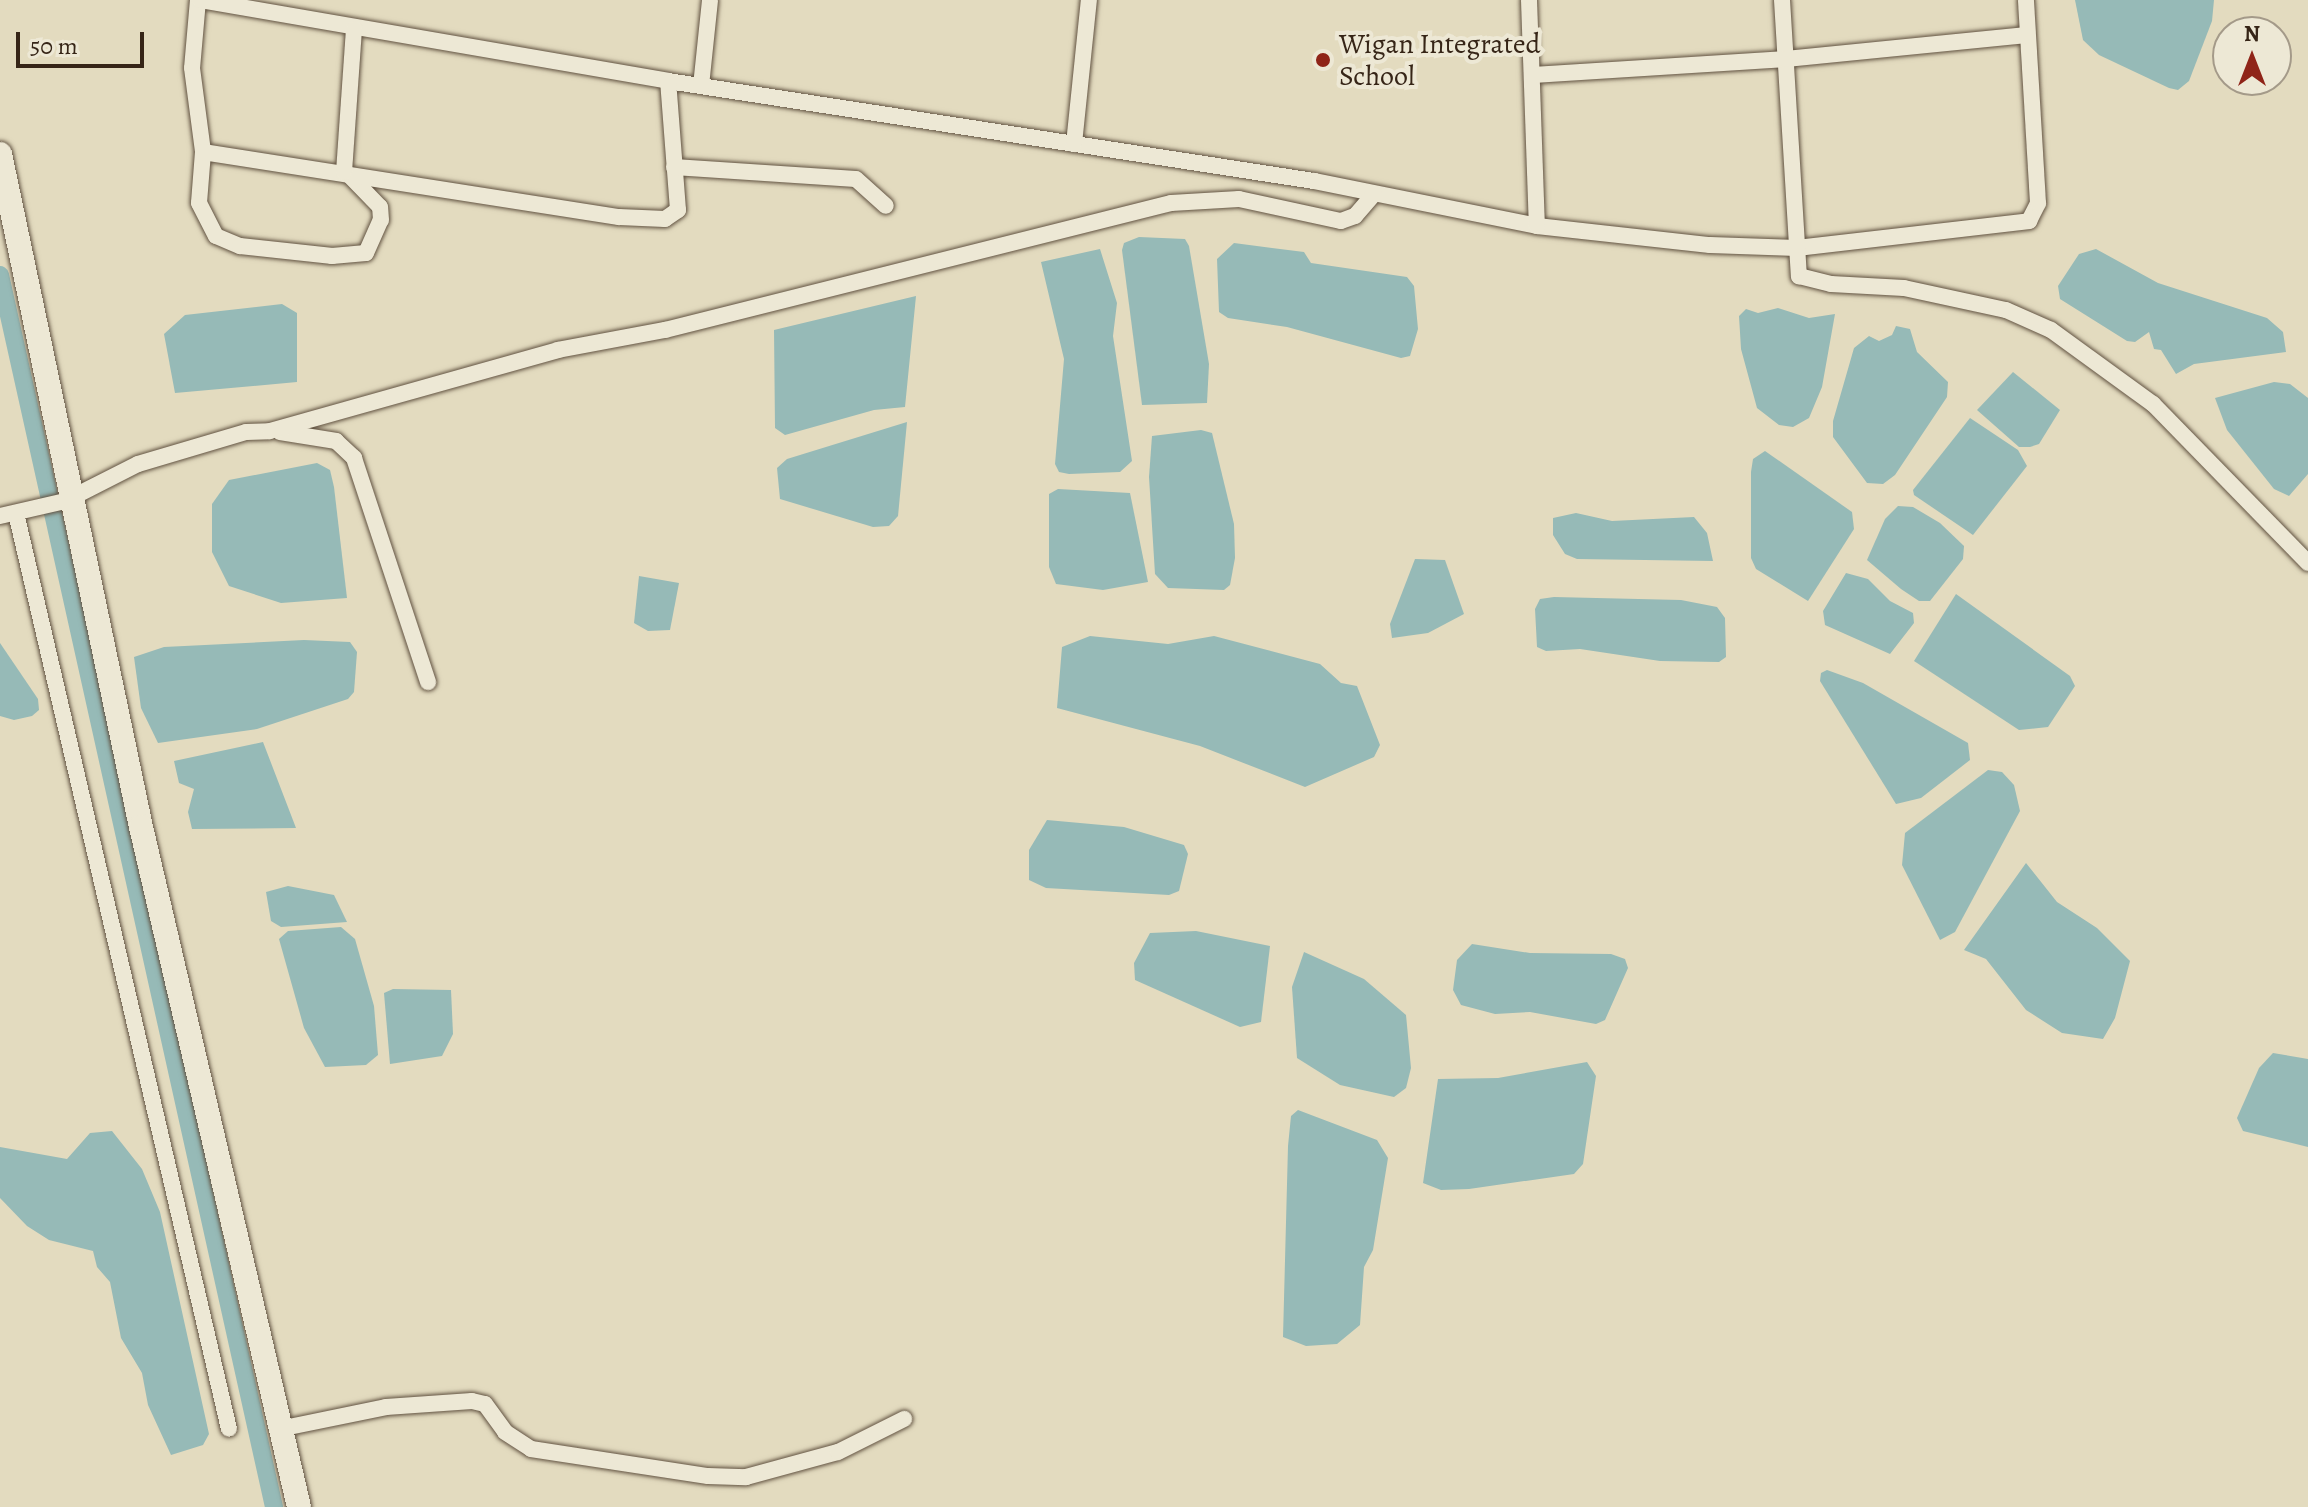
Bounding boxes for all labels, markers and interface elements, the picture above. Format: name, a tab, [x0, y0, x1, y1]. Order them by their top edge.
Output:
scale bar	[20, 16, 148, 66]
north arrow	[2212, 16, 2292, 96]
text: N	[2244, 19, 2260, 49]
place label: Wigan Integrated School	[1339, 27, 1540, 93]
text: 50 m	[30, 30, 78, 62]
marker: Wigan Integrated School	[1314, 51, 1332, 69]

